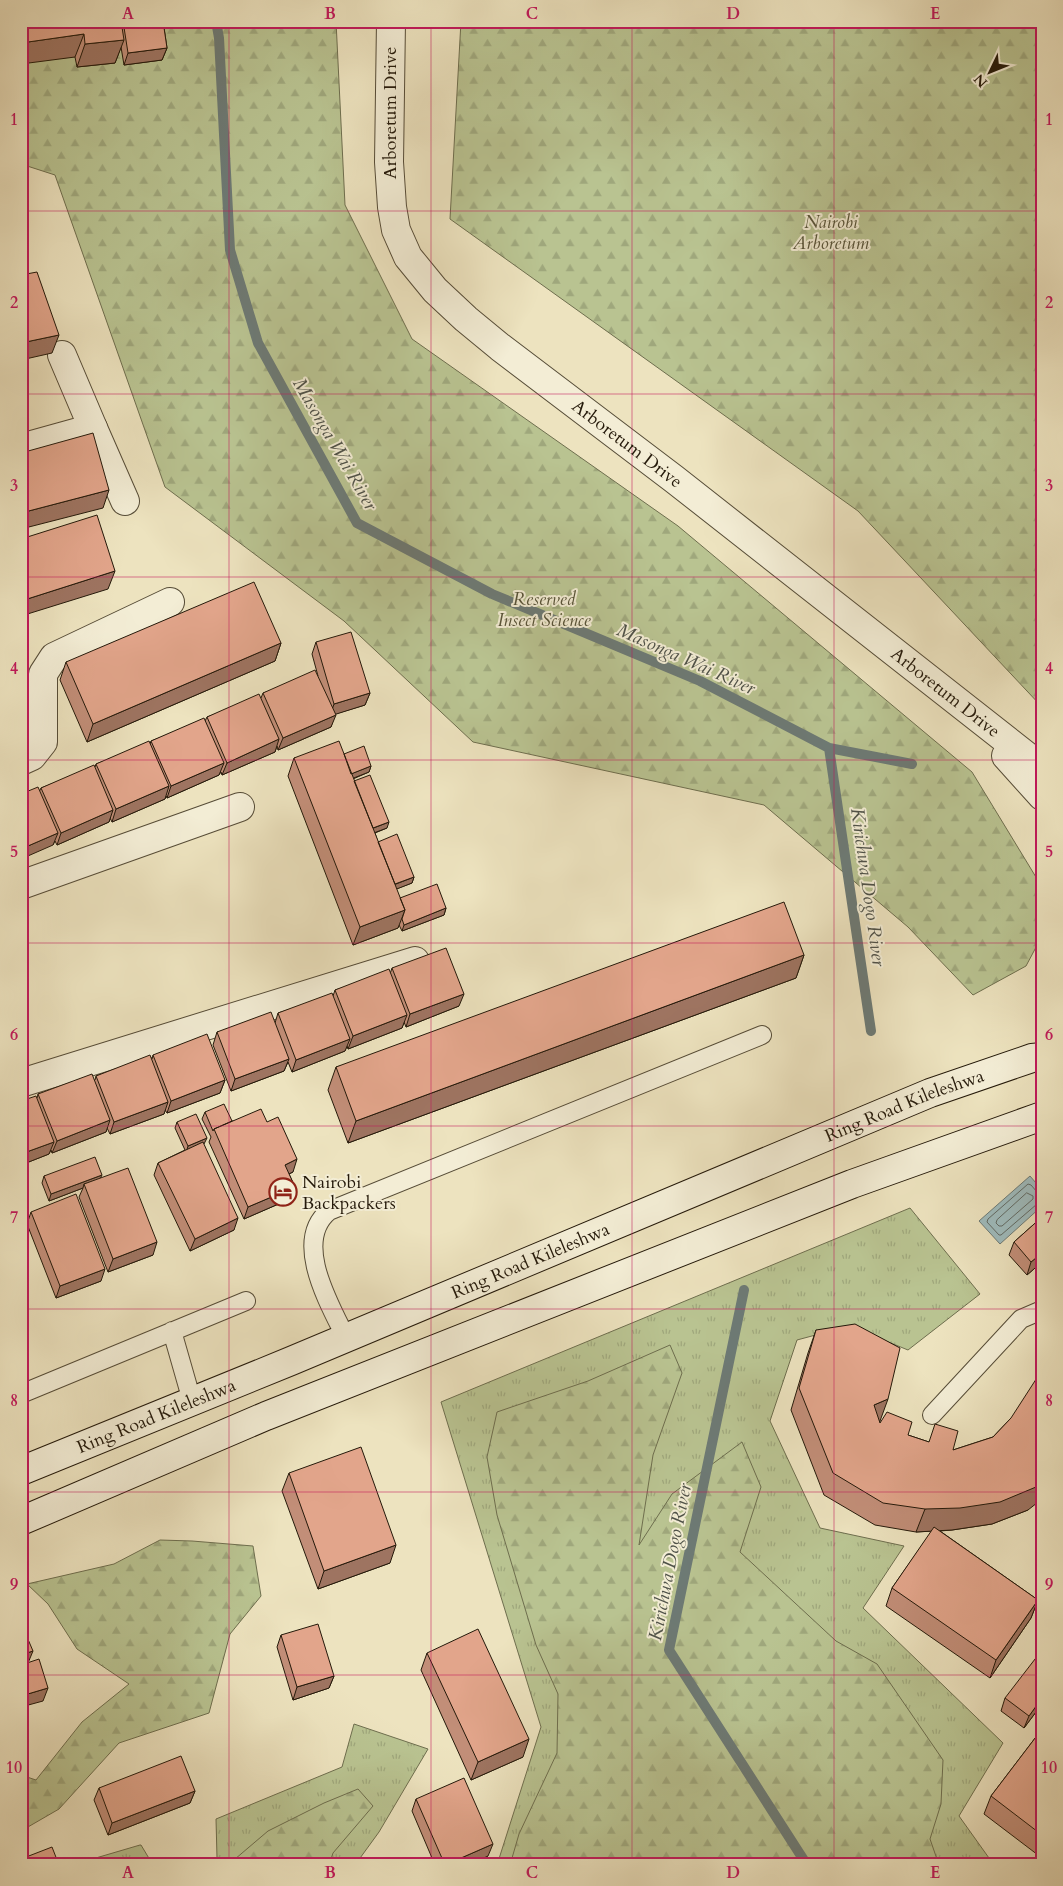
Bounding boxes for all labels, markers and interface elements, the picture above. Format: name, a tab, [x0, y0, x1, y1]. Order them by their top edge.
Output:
text: A	[122, 3, 134, 25]
text: B	[324, 3, 336, 25]
text: C	[526, 3, 538, 25]
text: D	[726, 3, 740, 25]
text: E	[930, 3, 940, 25]
street label: Arboretum Drive	[378, 47, 403, 179]
north arrow	[966, 48, 1016, 98]
text: N	[970, 70, 992, 91]
text: 1	[10, 109, 18, 131]
text: 1	[1045, 109, 1053, 131]
park label: Nairobi Arboretum	[792, 210, 869, 256]
text: 2	[10, 292, 18, 314]
text: 2	[1045, 292, 1053, 314]
water label: Masonga Wai River	[286, 373, 384, 516]
street label: Arboretum Drive	[567, 394, 688, 494]
text: 3	[10, 475, 18, 497]
text: 3	[1045, 475, 1053, 497]
park label: Reserved Insect Science	[497, 587, 592, 633]
water label: Masonga Wai River	[613, 617, 760, 701]
street label: Arboretum Drive	[886, 642, 1006, 743]
text: 4	[10, 658, 18, 680]
text: 4	[1045, 658, 1053, 680]
water label: Kirichwa Dogo River	[844, 806, 892, 969]
text: 5	[10, 841, 18, 863]
text: 5	[1045, 841, 1053, 863]
text: 6	[10, 1024, 18, 1046]
text: 6	[1045, 1024, 1053, 1046]
street label: Ring Road Kileleshwa	[821, 1063, 987, 1148]
place label: Nairobi Backpackers	[302, 1170, 396, 1216]
hotel icon: Nairobi Backpackers	[268, 1177, 298, 1207]
text: 7	[10, 1207, 18, 1229]
text: 7	[1045, 1207, 1053, 1229]
street label: Ring Road Kileleshwa	[447, 1216, 613, 1305]
street label: Ring Road Kileleshwa	[73, 1372, 240, 1459]
text: 8	[10, 1390, 18, 1412]
text: 8	[1045, 1390, 1053, 1412]
water label: Kirichwa Dogo River	[642, 1480, 698, 1643]
text: 9	[10, 1574, 18, 1596]
text: 9	[1045, 1574, 1053, 1596]
text: 10	[6, 1757, 22, 1779]
text: 10	[1041, 1757, 1057, 1779]
text: A	[122, 1862, 134, 1884]
text: B	[324, 1862, 336, 1884]
text: C	[526, 1862, 538, 1884]
text: D	[726, 1862, 740, 1884]
text: E	[930, 1862, 940, 1884]

